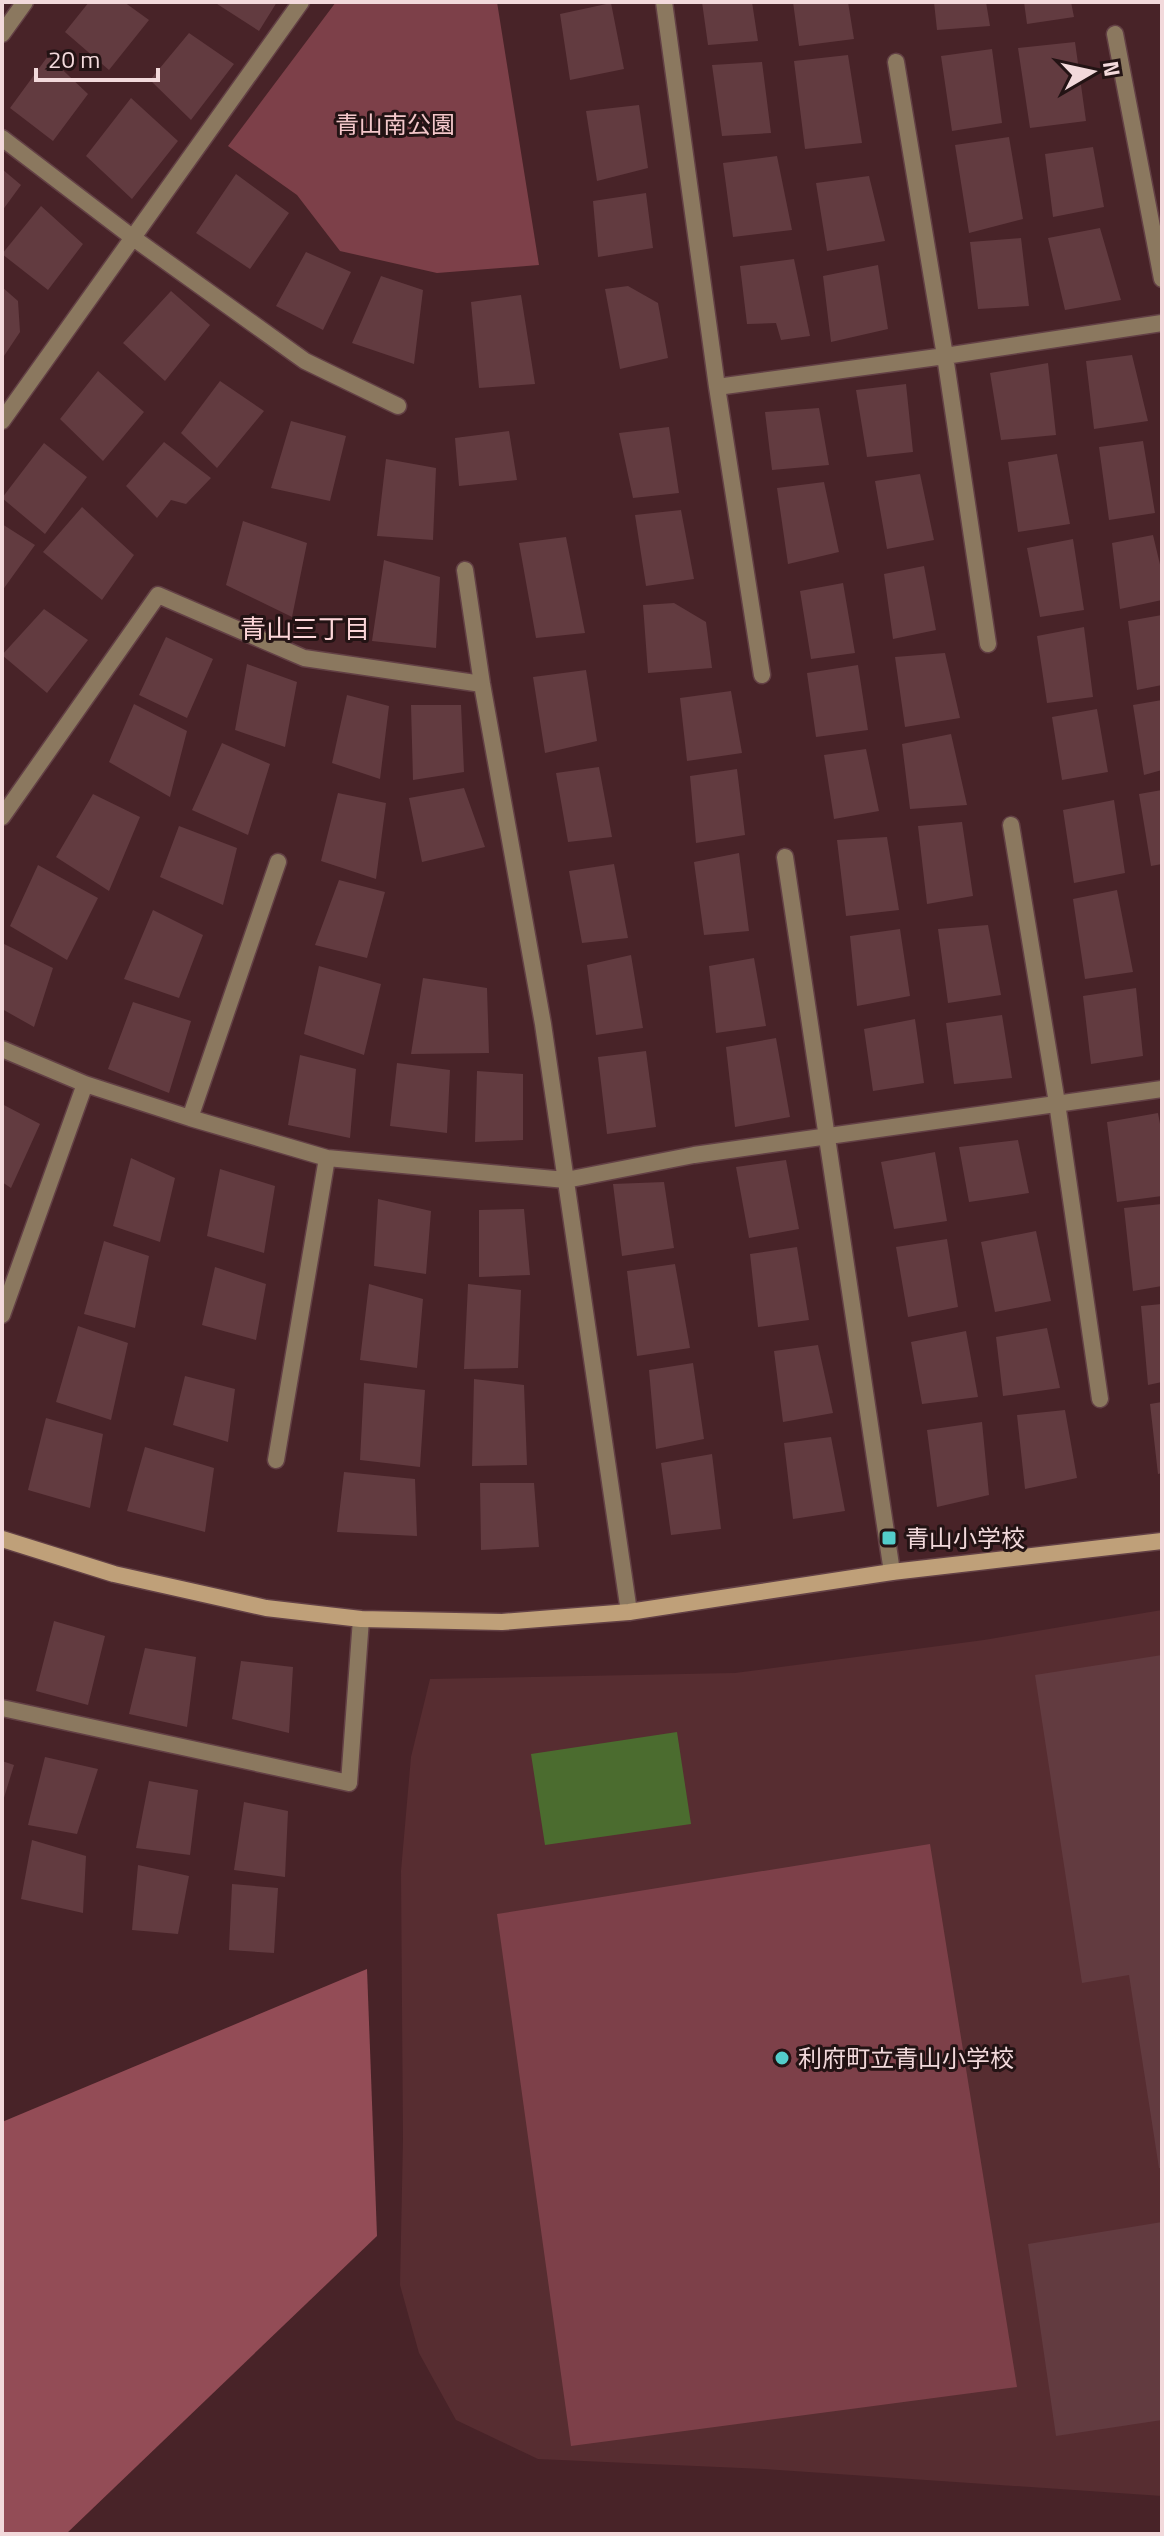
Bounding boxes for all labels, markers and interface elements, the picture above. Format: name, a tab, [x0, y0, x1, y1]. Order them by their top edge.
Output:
scale bar	[36, 32, 158, 82]
north arrow	[1052, 32, 1132, 112]
text: 20 m	[48, 41, 100, 77]
text: N	[1094, 59, 1130, 79]
park label: 青山南公園	[335, 106, 455, 142]
district label: 青山三丁目	[240, 609, 370, 648]
place label: 青山小学校	[905, 1520, 1025, 1556]
marker: 青山小学校	[880, 1529, 898, 1547]
place label: 利府町立青山小学校	[798, 2040, 1014, 2076]
marker: 利府町立青山小学校	[773, 2049, 791, 2067]

